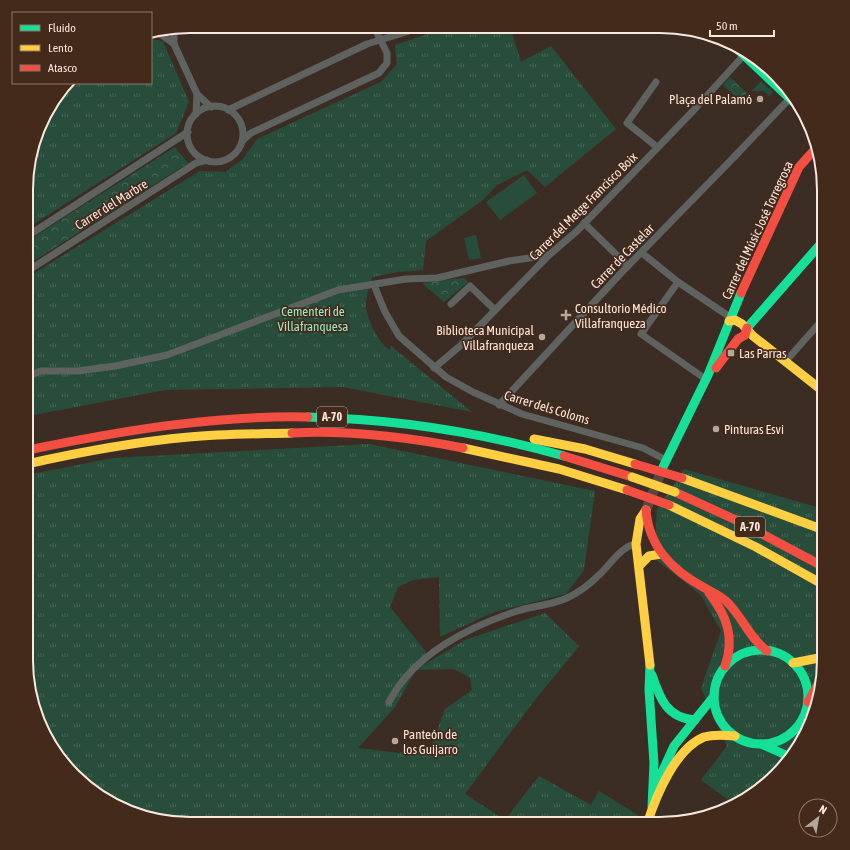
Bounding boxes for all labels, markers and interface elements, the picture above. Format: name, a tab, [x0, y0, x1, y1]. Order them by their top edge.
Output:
legend	[12, 12, 152, 84]
scale bar	[710, 12, 774, 38]
text: 50 m	[716, 19, 738, 33]
text: Fluido	[48, 21, 76, 35]
text: Lento	[48, 41, 73, 55]
text: Atasco	[48, 61, 78, 75]
place label: Plaça del Palamó	[669, 92, 752, 107]
marker: Plaça del Palamó	[755, 94, 765, 104]
street label: Carrer del Metge Francisco Boix	[526, 149, 641, 263]
street label: Carrer del Músic José Torregrosa	[719, 159, 796, 302]
street label: Carrer del Marbre	[72, 176, 150, 233]
street label: Carrer de Castelar	[588, 221, 657, 292]
place label: Consultorio Médico Villafranqueza	[575, 301, 667, 331]
park label: Cementeri de Villafranquesa	[278, 304, 348, 334]
marker: Consultorio Médico Villafranqueza	[560, 309, 572, 321]
place label: Biblioteca Municipal Villafranqueza	[436, 323, 535, 353]
marker: Biblioteca Municipal Villafranqueza	[537, 332, 547, 342]
place label: Las Parras	[739, 346, 787, 361]
marker: Las Parras	[726, 348, 736, 358]
street label: Carrer dels Coloms	[502, 387, 592, 428]
road number: A-70	[317, 407, 347, 427]
place label: Pinturas Esvi	[724, 422, 784, 437]
marker: Pinturas Esvi	[711, 424, 721, 434]
road number: A-70	[735, 517, 765, 537]
place label: Panteón de los Guijarro	[403, 727, 458, 757]
marker: Panteón de los Guijarro	[390, 736, 400, 746]
north arrow	[798, 798, 838, 838]
text: N	[817, 803, 829, 816]

